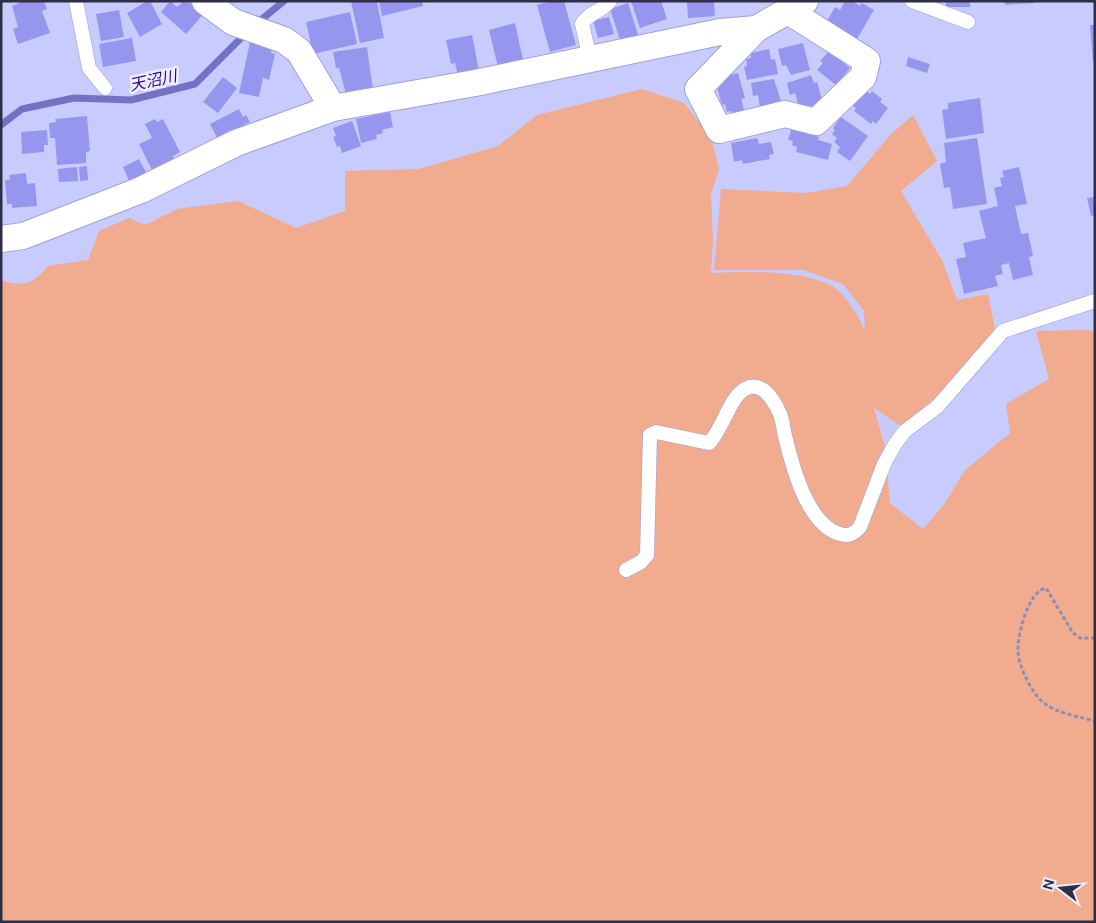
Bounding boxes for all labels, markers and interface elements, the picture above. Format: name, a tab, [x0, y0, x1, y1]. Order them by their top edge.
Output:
water label: 天沼川	[128, 66, 180, 94]
north arrow	[1036, 863, 1086, 913]
text: N	[1039, 877, 1058, 892]

